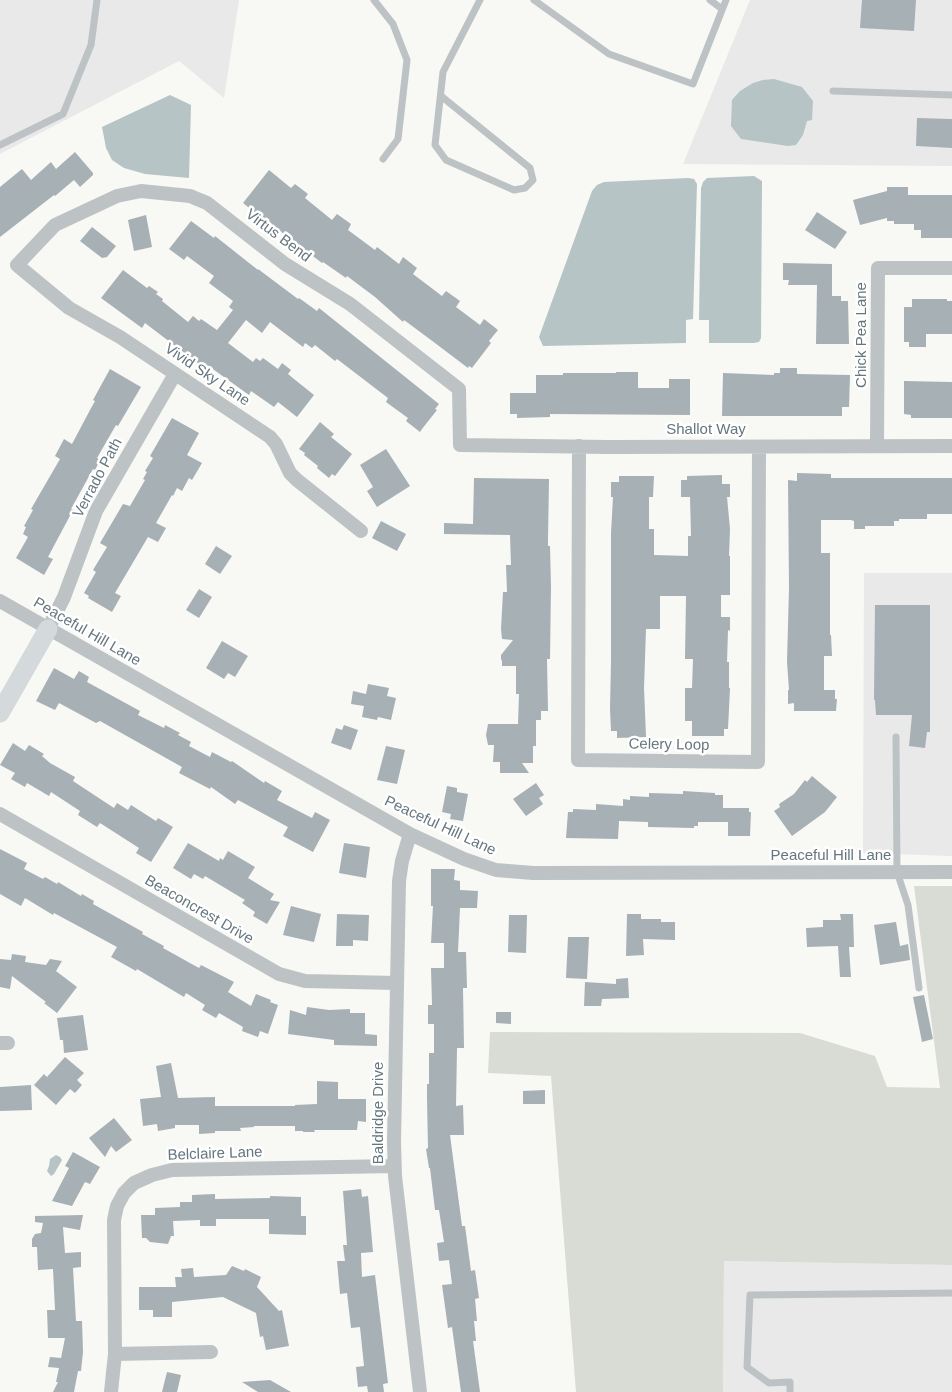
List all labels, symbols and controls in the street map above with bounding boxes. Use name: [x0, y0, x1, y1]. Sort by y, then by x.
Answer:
street label: Virtus Bend: [242, 206, 314, 266]
street label: Chick Pea Lane: [853, 282, 871, 388]
street label: Vivid Sky Lane: [161, 340, 253, 410]
street label: Shallot Way: [666, 421, 746, 439]
street label: Verrado Path: [69, 435, 127, 521]
street label: Peaceful Hill Lane: [30, 594, 144, 670]
street label: Celery Loop: [628, 735, 710, 755]
street label: Peaceful Hill Lane: [381, 792, 499, 860]
street label: Peaceful Hill Lane: [771, 847, 891, 865]
street label: Beaconcrest Drive: [141, 872, 257, 948]
street label: Baldridge Drive: [370, 1062, 388, 1164]
street label: Belclaire Lane: [167, 1143, 263, 1165]

